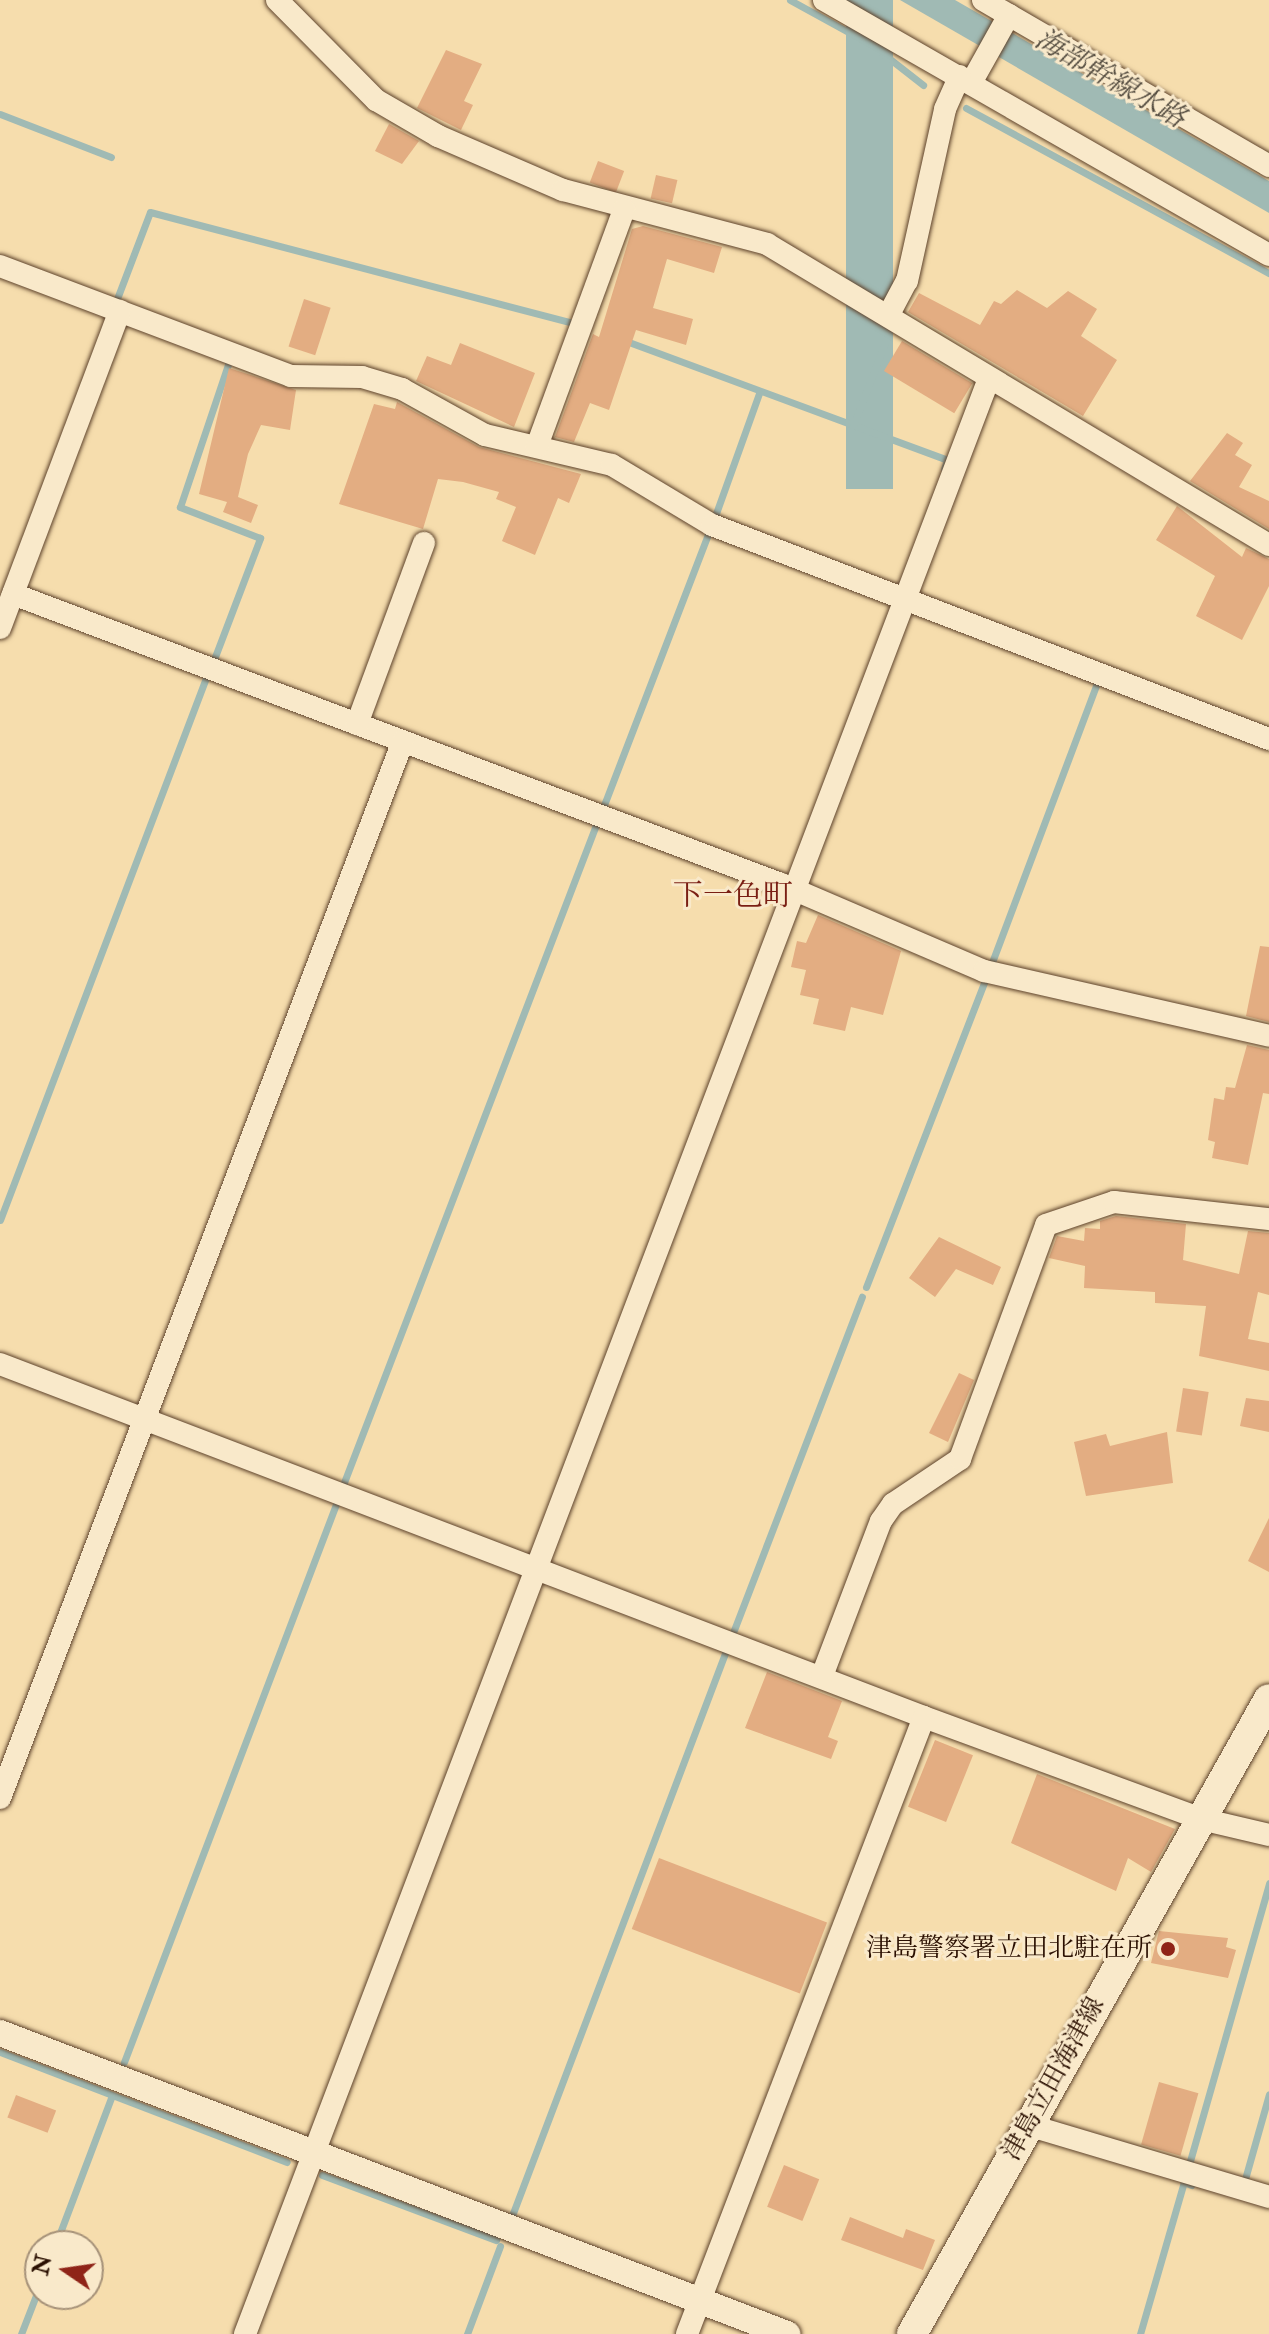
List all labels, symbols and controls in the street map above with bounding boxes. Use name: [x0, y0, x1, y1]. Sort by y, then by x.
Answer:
water label: 海部幹線水路: [1029, 22, 1191, 136]
district label: 下一色町: [673, 878, 793, 914]
place label: 津島警察署立田北駐在所: [866, 1933, 1152, 1965]
marker: 津島警察署立田北駐在所: [1159, 1940, 1177, 1958]
street label: 津島立田海津線: [996, 1992, 1112, 2166]
north arrow: [24, 2230, 104, 2310]
text: N: [27, 2252, 58, 2278]

